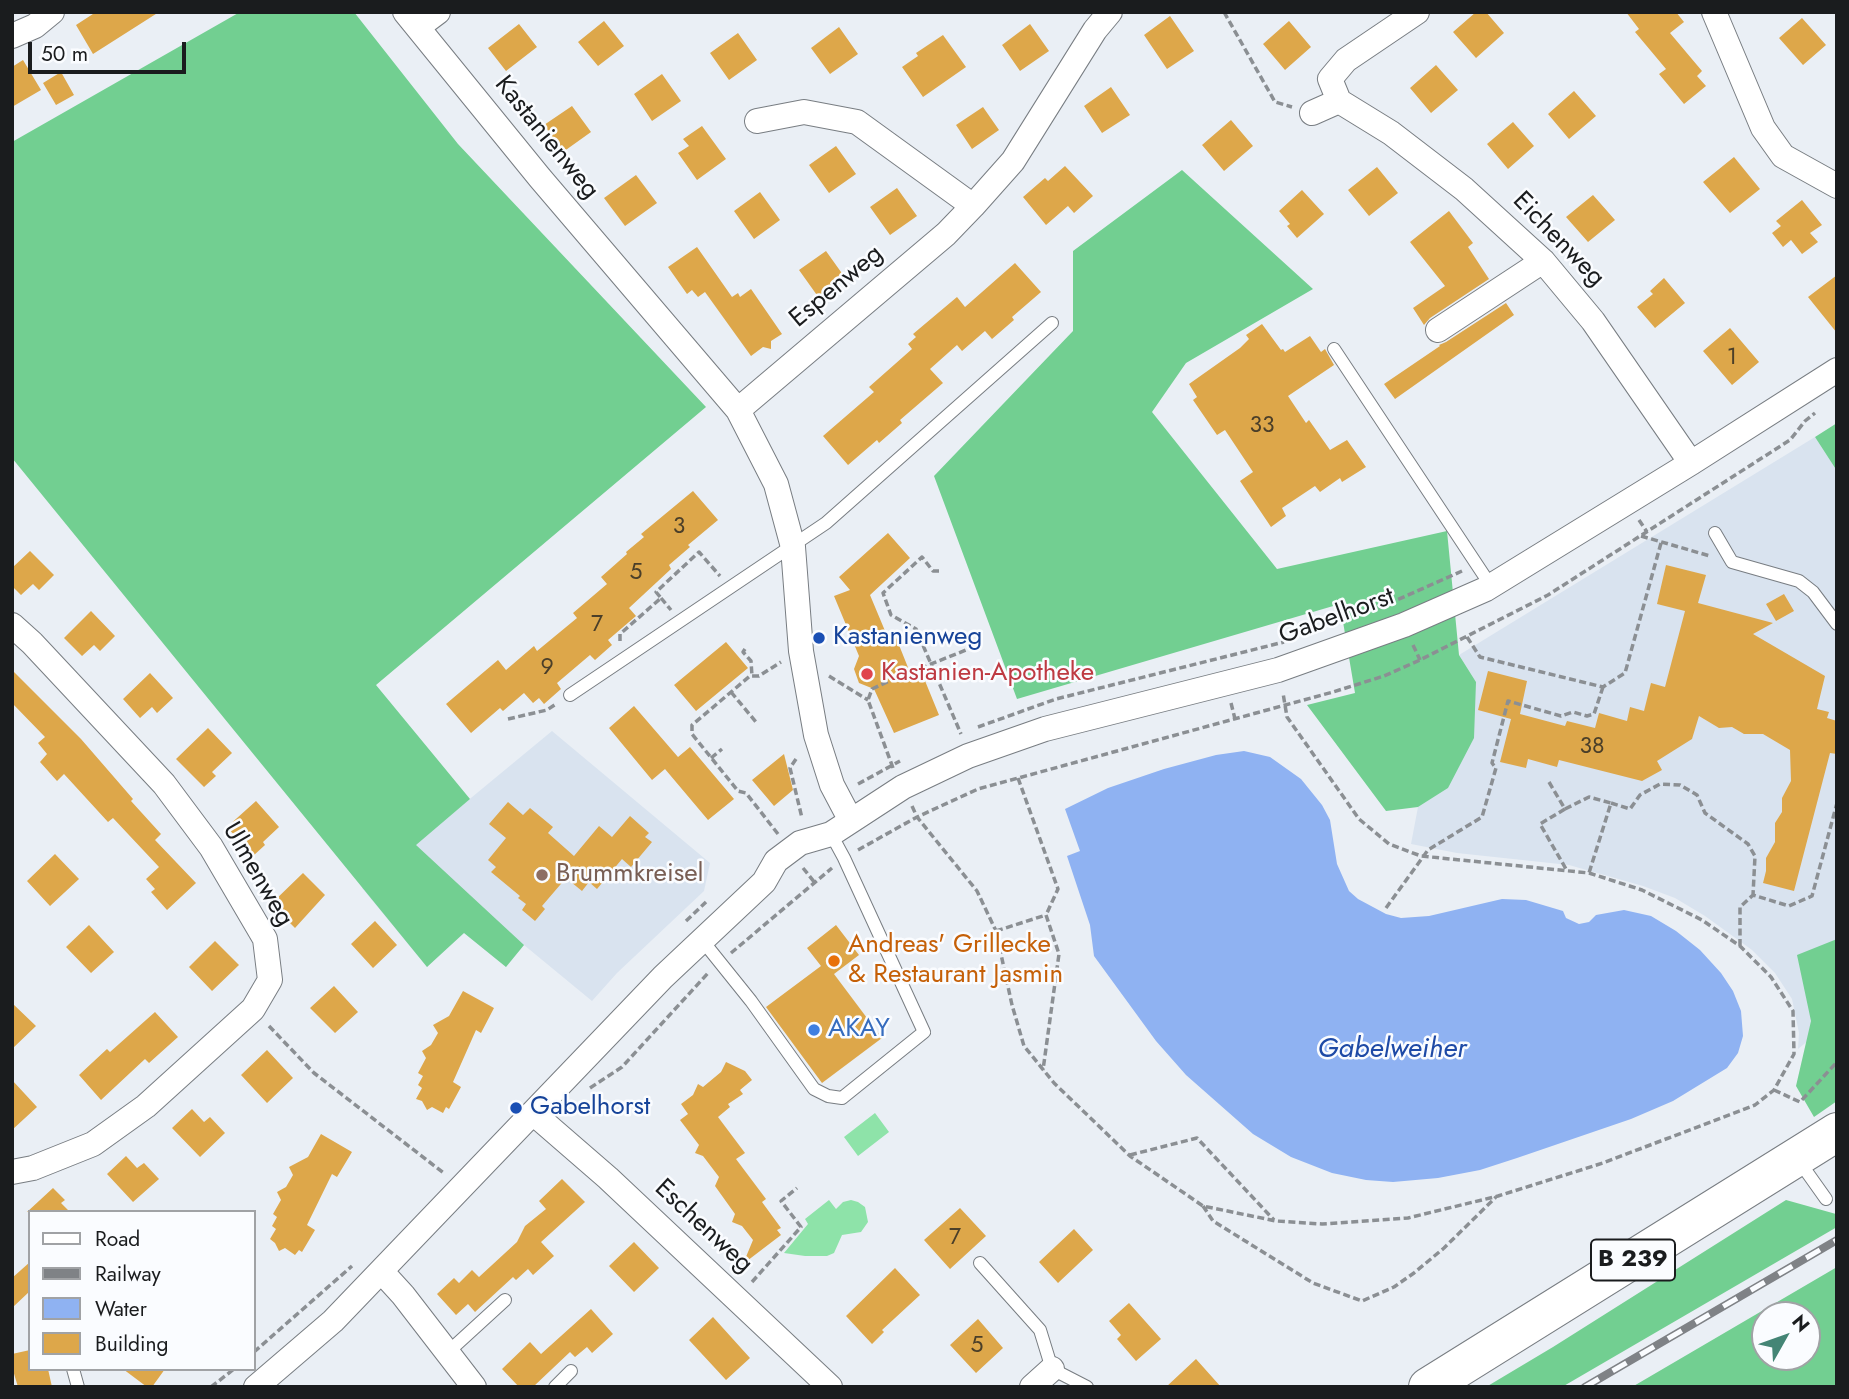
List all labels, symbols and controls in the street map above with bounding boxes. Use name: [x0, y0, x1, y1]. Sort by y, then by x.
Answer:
scale bar: [32, 28, 189, 72]
text: 50 m: [41, 39, 88, 69]
street label: Kastanienweg: [487, 70, 605, 206]
street label: Eichenweg: [1505, 186, 1611, 294]
street label: Espenweg: [784, 239, 890, 335]
house number: 1: [1727, 344, 1737, 372]
house number: 33: [1249, 412, 1275, 440]
house number: 3: [673, 513, 685, 541]
house number: 5: [630, 559, 642, 587]
street label: Gabelhorst: [1275, 582, 1399, 652]
house number: 7: [591, 611, 603, 639]
place label: Kastanienweg: [833, 622, 982, 654]
marker: Kastanienweg: [811, 630, 827, 646]
house number: 9: [540, 654, 554, 682]
place label: Kastanien-Apotheke: [881, 658, 1094, 690]
marker: Kastanien-Apotheke: [859, 666, 875, 682]
house number: 38: [1579, 733, 1605, 761]
street label: Ulmenweg: [215, 817, 299, 933]
place label: Brummkreisel: [556, 859, 704, 891]
marker: Brummkreisel: [534, 867, 550, 883]
place label: Andreas' Grillecke & Restaurant Jasmin: [848, 930, 1063, 992]
marker: Andreas' Grillecke & Restaurant Jasmin: [826, 953, 842, 969]
place label: AKAY: [828, 1014, 890, 1046]
marker: AKAY: [806, 1022, 822, 1038]
water label: Gabelweiher: [1318, 1033, 1466, 1067]
place label: Gabelhorst: [530, 1092, 650, 1124]
marker: Gabelhorst: [508, 1100, 524, 1116]
street label: Eschenweg: [647, 1174, 759, 1280]
legend: [28, 1210, 256, 1371]
text: Road: [95, 1224, 140, 1254]
house number: 7: [949, 1224, 961, 1252]
road number: B 239: [1591, 1240, 1675, 1280]
text: Railway: [95, 1259, 161, 1289]
text: Water: [95, 1294, 147, 1324]
north arrow: [1751, 1301, 1821, 1371]
text: N: [1786, 1309, 1816, 1338]
text: Building: [95, 1329, 168, 1359]
house number: 5: [971, 1332, 983, 1360]

